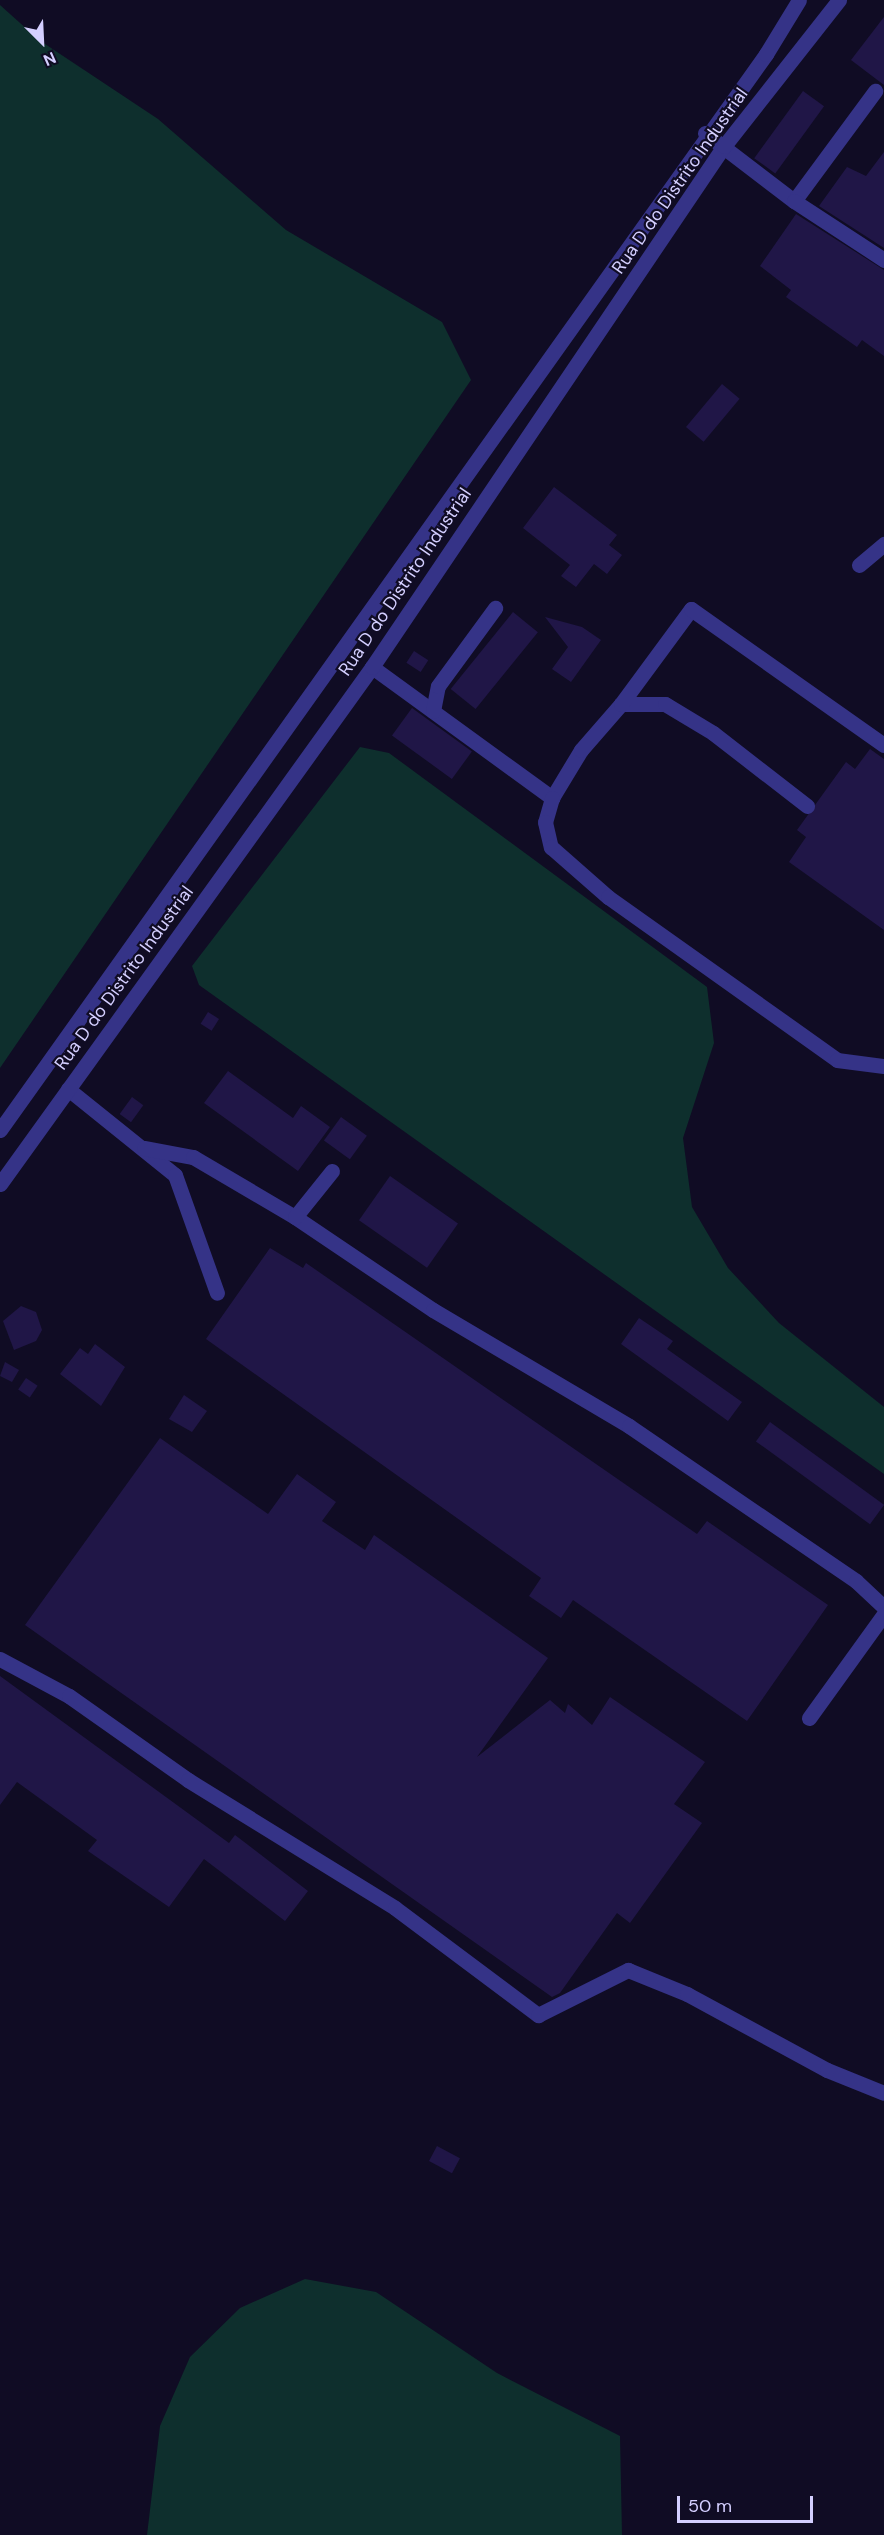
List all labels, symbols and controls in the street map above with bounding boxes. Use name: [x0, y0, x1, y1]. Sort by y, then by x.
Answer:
north arrow: [12, 12, 72, 72]
text: N: [40, 47, 59, 71]
street label: Rua D do Distrito Industrial: [608, 84, 752, 278]
street label: Rua D do Distrito Industrial: [334, 484, 476, 680]
street label: Rua D do Distrito Industrial: [50, 882, 198, 1074]
scale bar: [680, 2484, 816, 2522]
text: 50 m: [688, 2494, 732, 2518]

